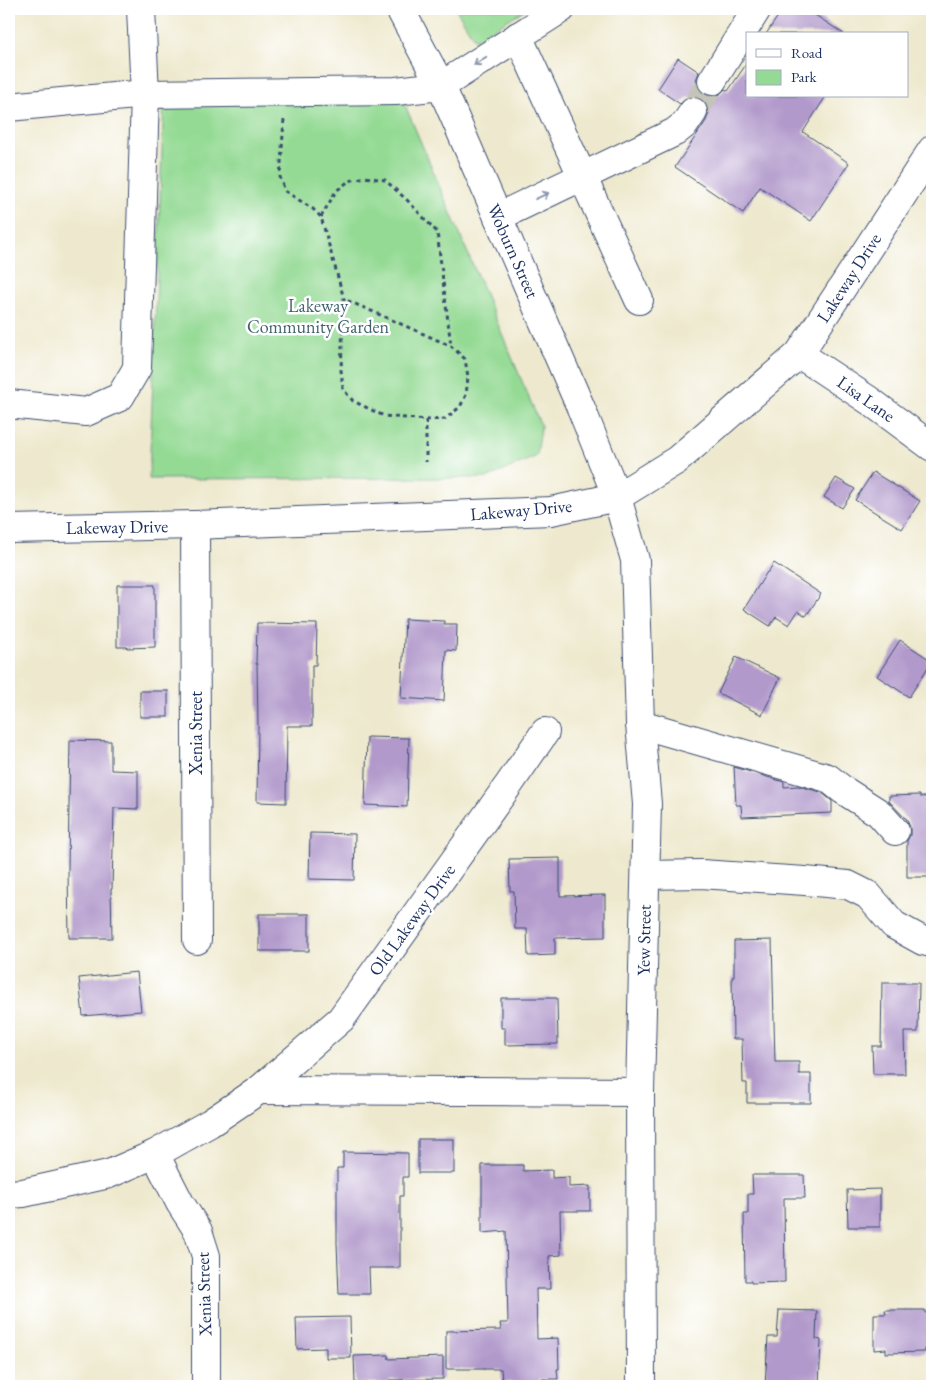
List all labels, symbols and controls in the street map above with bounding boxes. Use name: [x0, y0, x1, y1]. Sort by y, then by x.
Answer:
legend: [746, 32, 908, 98]
text: Road: [791, 43, 823, 62]
one-way arrow: [473, 56, 487, 66]
text: Park: [791, 67, 818, 86]
one-way arrow: [534, 190, 549, 200]
street label: Woburn Street: [482, 200, 545, 302]
street label: Lakeway Drive: [811, 229, 886, 327]
park label: Lakeway Community Garden: [247, 294, 390, 338]
street label: Lisa Lane: [833, 370, 900, 427]
street label: Lakeway Drive: [469, 494, 573, 525]
street label: Lakeway Drive: [66, 514, 168, 539]
street label: Xenia Street: [184, 691, 207, 776]
street label: Old Lakeway Drive: [363, 859, 460, 980]
street label: Yew Street: [631, 904, 656, 976]
street label: Xenia Street: [191, 1251, 216, 1337]

